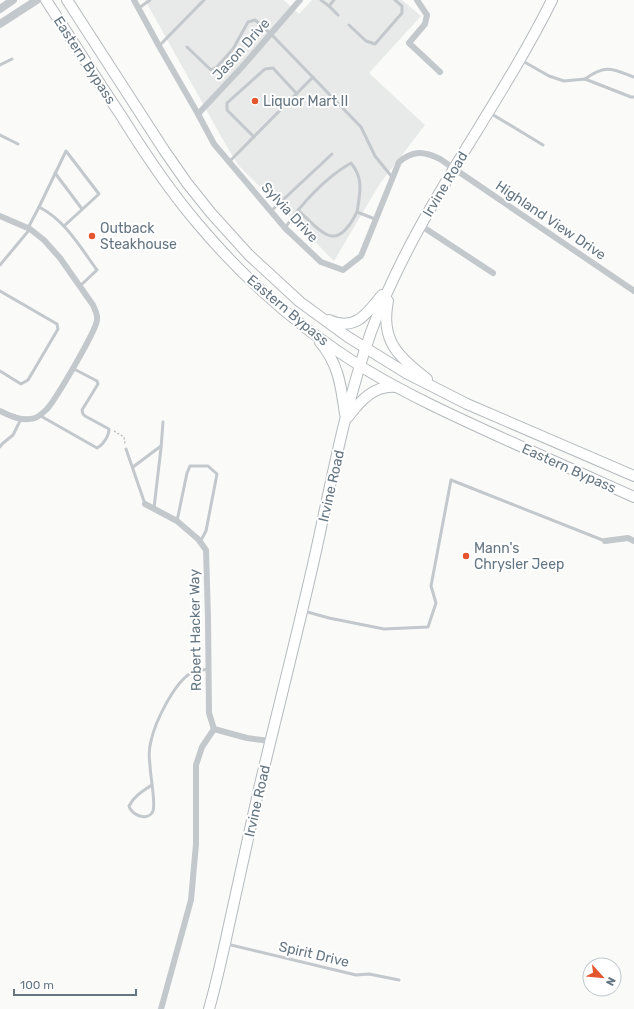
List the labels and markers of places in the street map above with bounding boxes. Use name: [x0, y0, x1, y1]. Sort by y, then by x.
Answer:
place label: Liquor Mart II: [263, 93, 348, 110]
marker: Liquor Mart II: [250, 96, 260, 106]
place label: Outback Steakhouse: [100, 220, 177, 253]
marker: Outback Steakhouse: [87, 231, 97, 241]
place label: Mann's Chrysler Jeep: [474, 540, 564, 573]
marker: Mann's Chrysler Jeep: [461, 551, 471, 561]

